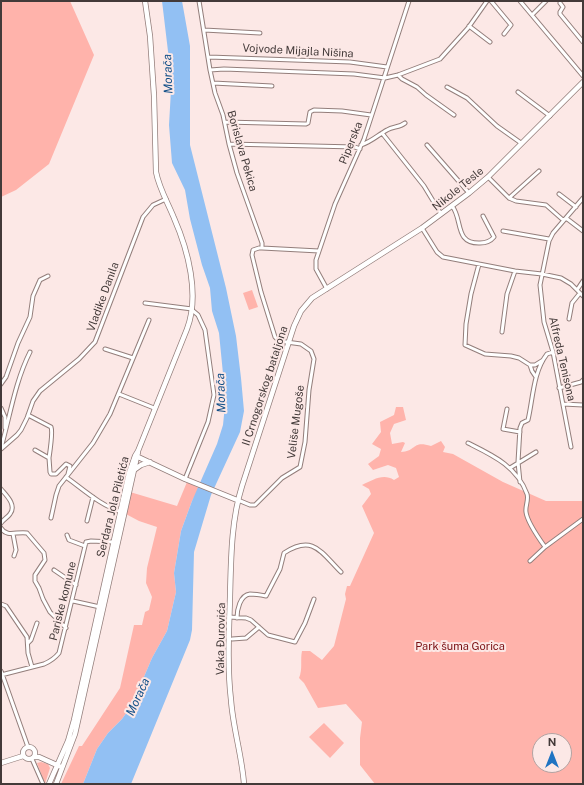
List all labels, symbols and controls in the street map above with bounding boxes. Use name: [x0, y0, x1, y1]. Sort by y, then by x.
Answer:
street label: Vojvode Mijajla Nišina: [242, 41, 354, 61]
water label: Morača: [160, 54, 176, 94]
street label: Borislava Pekica: [224, 109, 260, 193]
street label: Piperska: [337, 120, 365, 166]
street label: Nikole Tesle: [430, 164, 486, 214]
street label: Vladike Danila: [84, 260, 122, 334]
street label: Alfreda Tenisona: [546, 315, 578, 403]
street label: II Crnogorskog bataljona: [239, 324, 291, 448]
water label: Morača: [213, 373, 229, 413]
street label: Veliše Mugoše: [285, 384, 307, 460]
street label: Serdara Jola Piletića: [94, 455, 132, 559]
street label: Pariske komune: [47, 560, 79, 642]
street label: Vaka Đurovića: [214, 603, 228, 675]
park label: Park šuma Gorica: [415, 640, 505, 654]
water label: Morača: [123, 676, 153, 718]
north arrow: [532, 733, 572, 773]
text: N: [548, 736, 556, 748]

